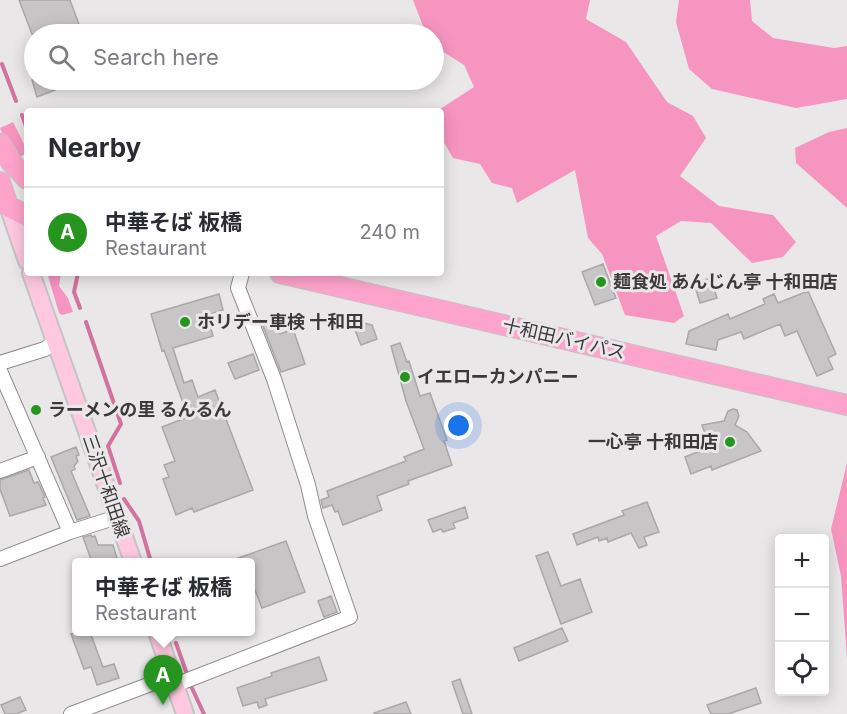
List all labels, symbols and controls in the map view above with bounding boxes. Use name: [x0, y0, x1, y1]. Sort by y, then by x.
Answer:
search box: [24, 24, 444, 90]
icon: search: [45, 41, 78, 74]
text: Search here: [93, 44, 219, 70]
text: Nearby: [48, 132, 141, 163]
text: 中華そば 板橋: [105, 209, 242, 235]
text: A: [60, 220, 75, 244]
text: 240 m: [359, 220, 420, 244]
text: Restaurant: [105, 236, 207, 260]
place label: 麺食処 あんじん亭 十和田店: [613, 271, 838, 292]
marker: 麺食処 あんじん亭 十和田店: [594, 275, 608, 289]
place label: ホリデー車検 十和田: [197, 311, 363, 332]
street label: 十和田バイパス: [501, 314, 628, 363]
marker: ホリデー車検 十和田: [178, 315, 192, 329]
place label: イエローカンパニー: [417, 366, 579, 387]
marker: イエローカンパニー: [398, 370, 412, 384]
place label: ラーメンの里 るんるん: [48, 399, 232, 420]
marker: ラーメンの里 るんるん: [29, 403, 43, 417]
your location: [444, 411, 473, 440]
street label: 三沢十和田線: [79, 431, 134, 540]
place label: 一心亭 十和田店: [588, 431, 718, 452]
marker: 一心亭 十和田店: [723, 435, 737, 449]
map controls: [775, 534, 829, 696]
button: +: [775, 534, 829, 588]
popup: [72, 558, 255, 636]
text: 中華そば 板橋: [95, 574, 232, 600]
button: −: [775, 588, 829, 642]
text: Restaurant: [95, 601, 197, 625]
button: locate: [775, 642, 829, 696]
pin: A: [144, 656, 182, 705]

